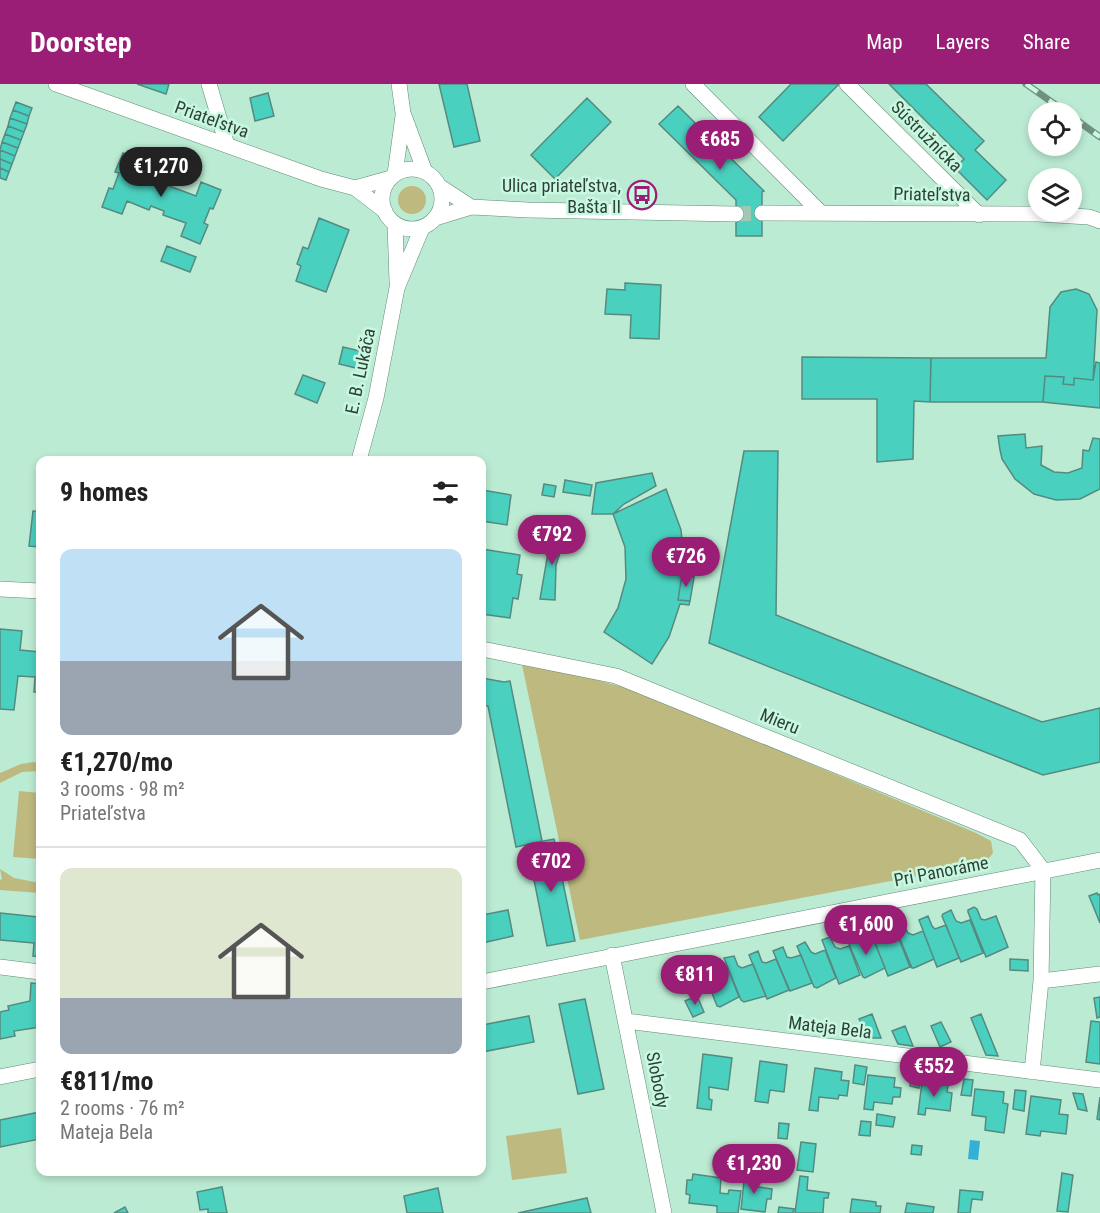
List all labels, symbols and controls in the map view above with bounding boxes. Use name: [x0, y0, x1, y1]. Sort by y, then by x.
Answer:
text: Doorstep: [30, 26, 132, 59]
text: Map: [866, 30, 903, 54]
text: Layers: [936, 30, 990, 54]
text: Share: [1023, 30, 1070, 54]
street label: Priateľstva: [172, 96, 252, 142]
street label: Sústružnícka: [887, 96, 967, 176]
map controls: [1028, 102, 1082, 222]
button: locate: [1028, 102, 1082, 156]
pin: €685: [684, 120, 756, 171]
text: €685: [700, 127, 740, 151]
pin: €1,270: [112, 147, 210, 198]
text: €1,270: [133, 154, 189, 178]
button: layers: [1028, 168, 1082, 222]
place label: Ulica priateľstva, Bašta II: [502, 175, 621, 217]
bus stop icon: Ulica priateľstva, Bašta II: [626, 179, 658, 211]
street label: Priateľstva: [893, 183, 971, 205]
street label: E. B. Lukáča: [341, 326, 379, 416]
icon: filters: [429, 476, 462, 509]
text: 9 homes: [60, 477, 148, 507]
pin: €792: [516, 515, 588, 566]
text: €792: [532, 522, 572, 546]
pin: €726: [650, 537, 722, 588]
text: €726: [666, 544, 706, 568]
icon: home: [207, 588, 315, 696]
street label: Mieru: [757, 704, 803, 738]
text: €1,270/mo: [60, 747, 173, 777]
text: 3 rooms · 98 m²: [60, 777, 185, 801]
text: Priateľstva: [60, 801, 146, 825]
pin: €702: [515, 842, 587, 893]
text: €702: [531, 849, 571, 873]
street label: Pri Panoráme: [892, 852, 990, 890]
pin: €1,600: [817, 905, 915, 956]
icon: home: [207, 907, 315, 1015]
text: €1,600: [838, 912, 894, 936]
pin: €811: [659, 955, 731, 1006]
text: €811: [675, 962, 715, 986]
street label: Mateja Bela: [787, 1011, 873, 1043]
pin: €552: [898, 1047, 970, 1098]
street label: Slobody: [642, 1050, 674, 1110]
text: €552: [914, 1054, 954, 1078]
text: €811/mo: [60, 1066, 153, 1096]
text: 2 rooms · 76 m²: [60, 1096, 185, 1120]
text: Mateja Bela: [60, 1120, 153, 1144]
pin: €1,230: [705, 1144, 803, 1195]
text: €1,230: [726, 1151, 782, 1175]

